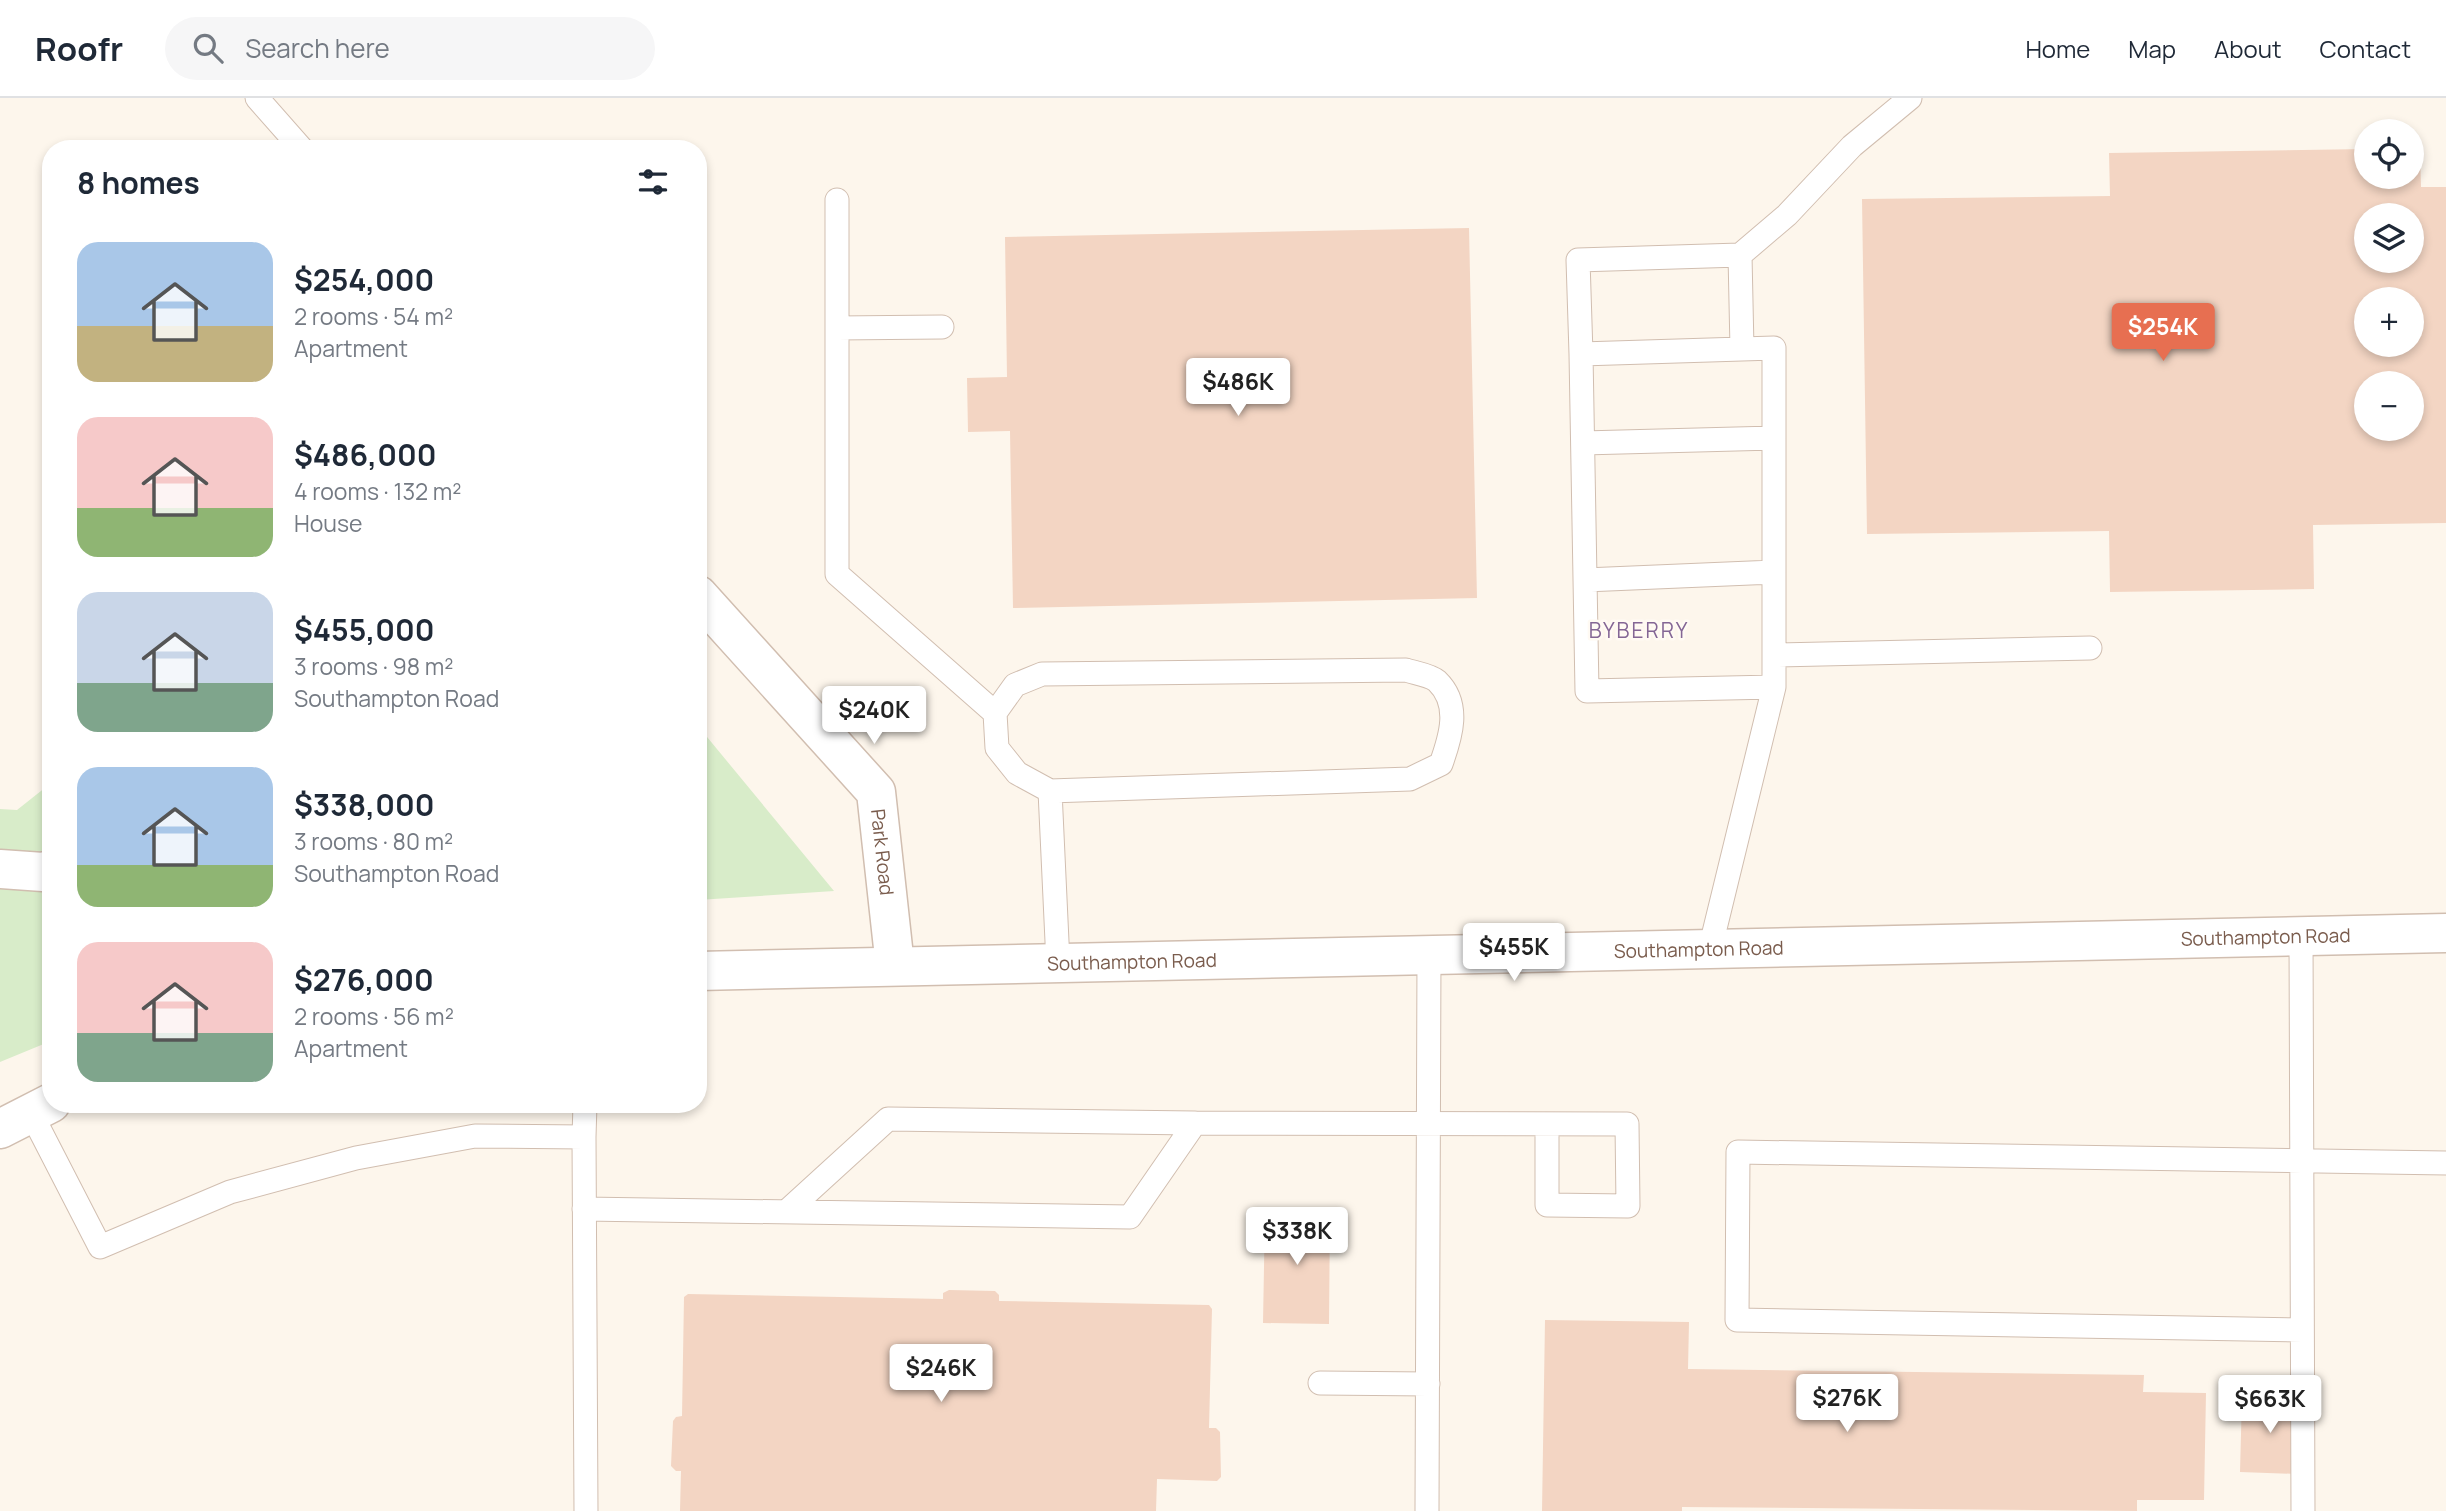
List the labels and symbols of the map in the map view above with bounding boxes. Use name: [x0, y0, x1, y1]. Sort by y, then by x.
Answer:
pin: $254K: [2114, 303, 2212, 363]
pin: $486K: [1189, 358, 1287, 418]
district label: BYBERRY: [1589, 616, 1689, 644]
pin: $240K: [825, 686, 923, 746]
street label: Park Road: [865, 808, 900, 897]
street label: Southampton Road: [2180, 922, 2351, 952]
pin: $455K: [1465, 924, 1563, 983]
street label: Southampton Road: [1614, 934, 1784, 964]
street label: Southampton Road: [1047, 947, 1217, 976]
pin: $338K: [1248, 1208, 1346, 1267]
pin: $246K: [892, 1344, 990, 1404]
pin: $276K: [1798, 1374, 1896, 1434]
pin: $663K: [2221, 1376, 2319, 1435]

